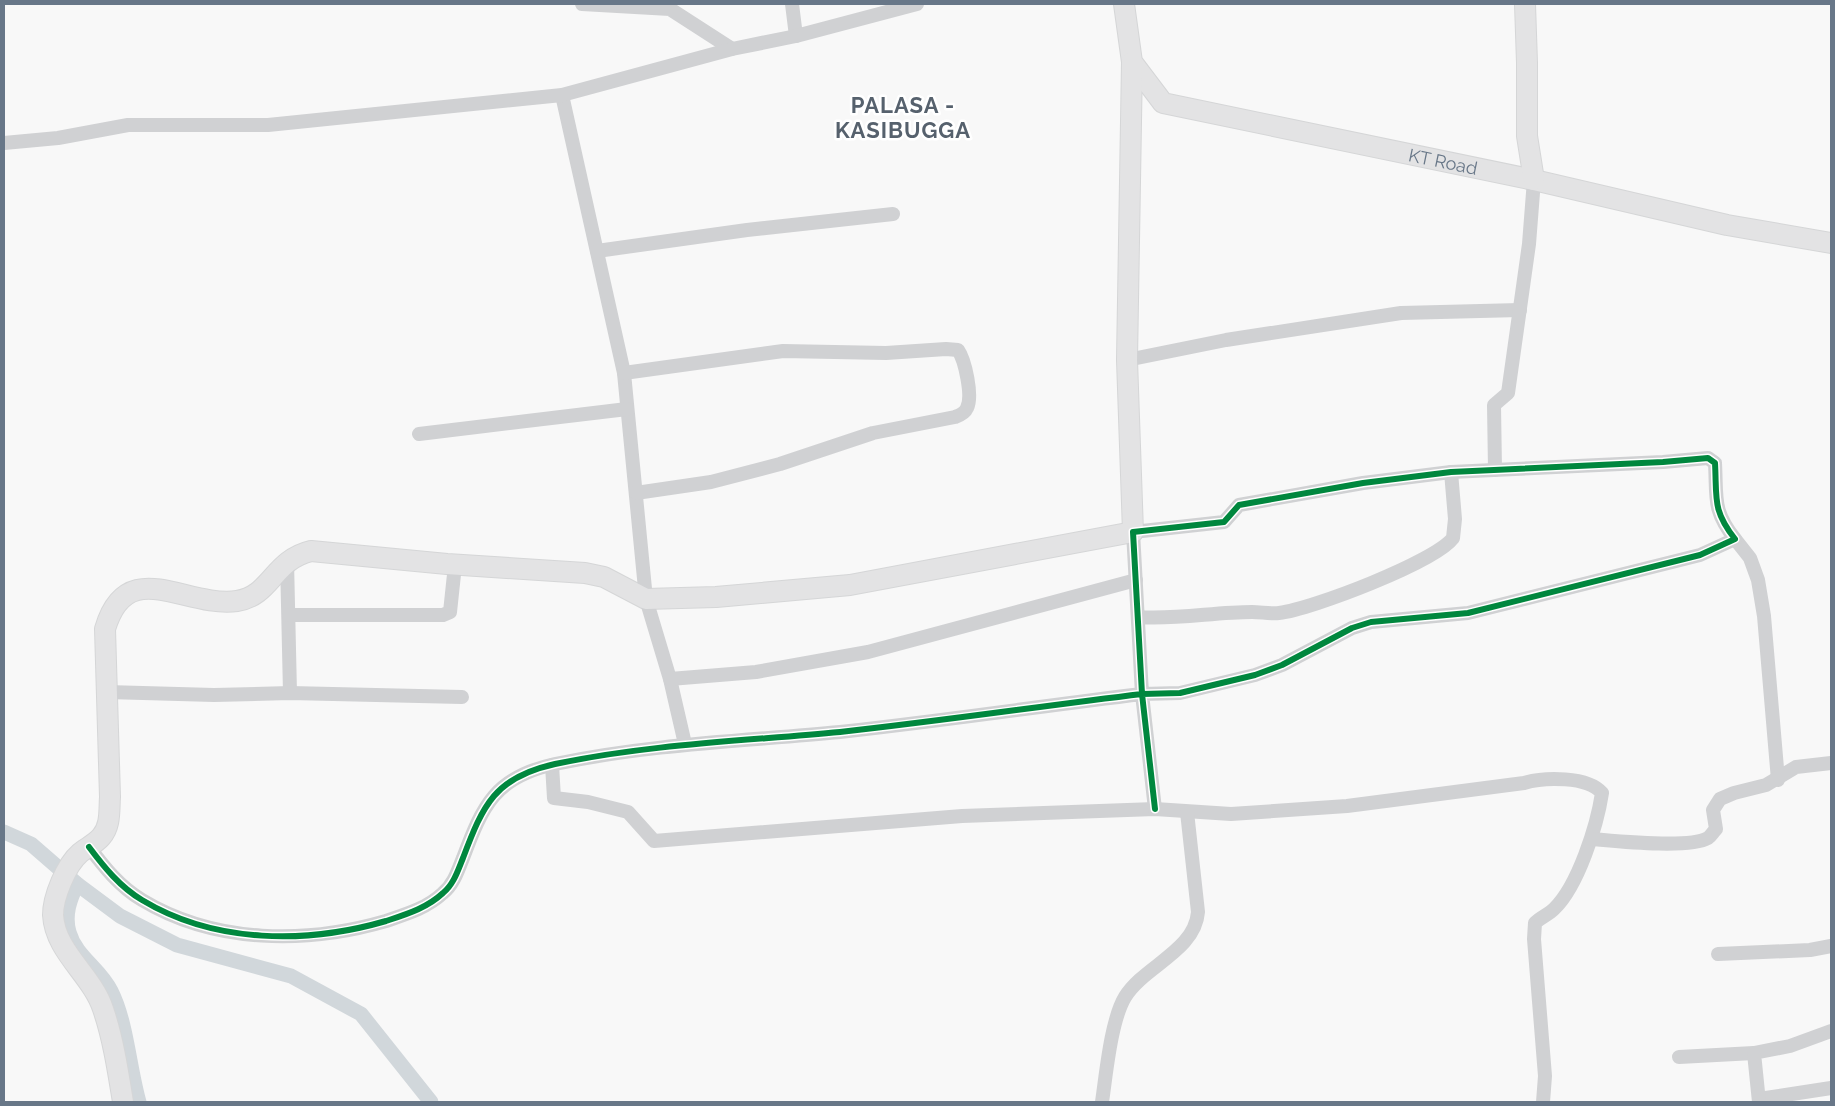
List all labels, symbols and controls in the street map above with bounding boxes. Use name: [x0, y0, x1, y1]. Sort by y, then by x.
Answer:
district label: PALASA - KASIBUGGA: [835, 92, 971, 143]
street label: KT Road: [1407, 144, 1479, 179]

